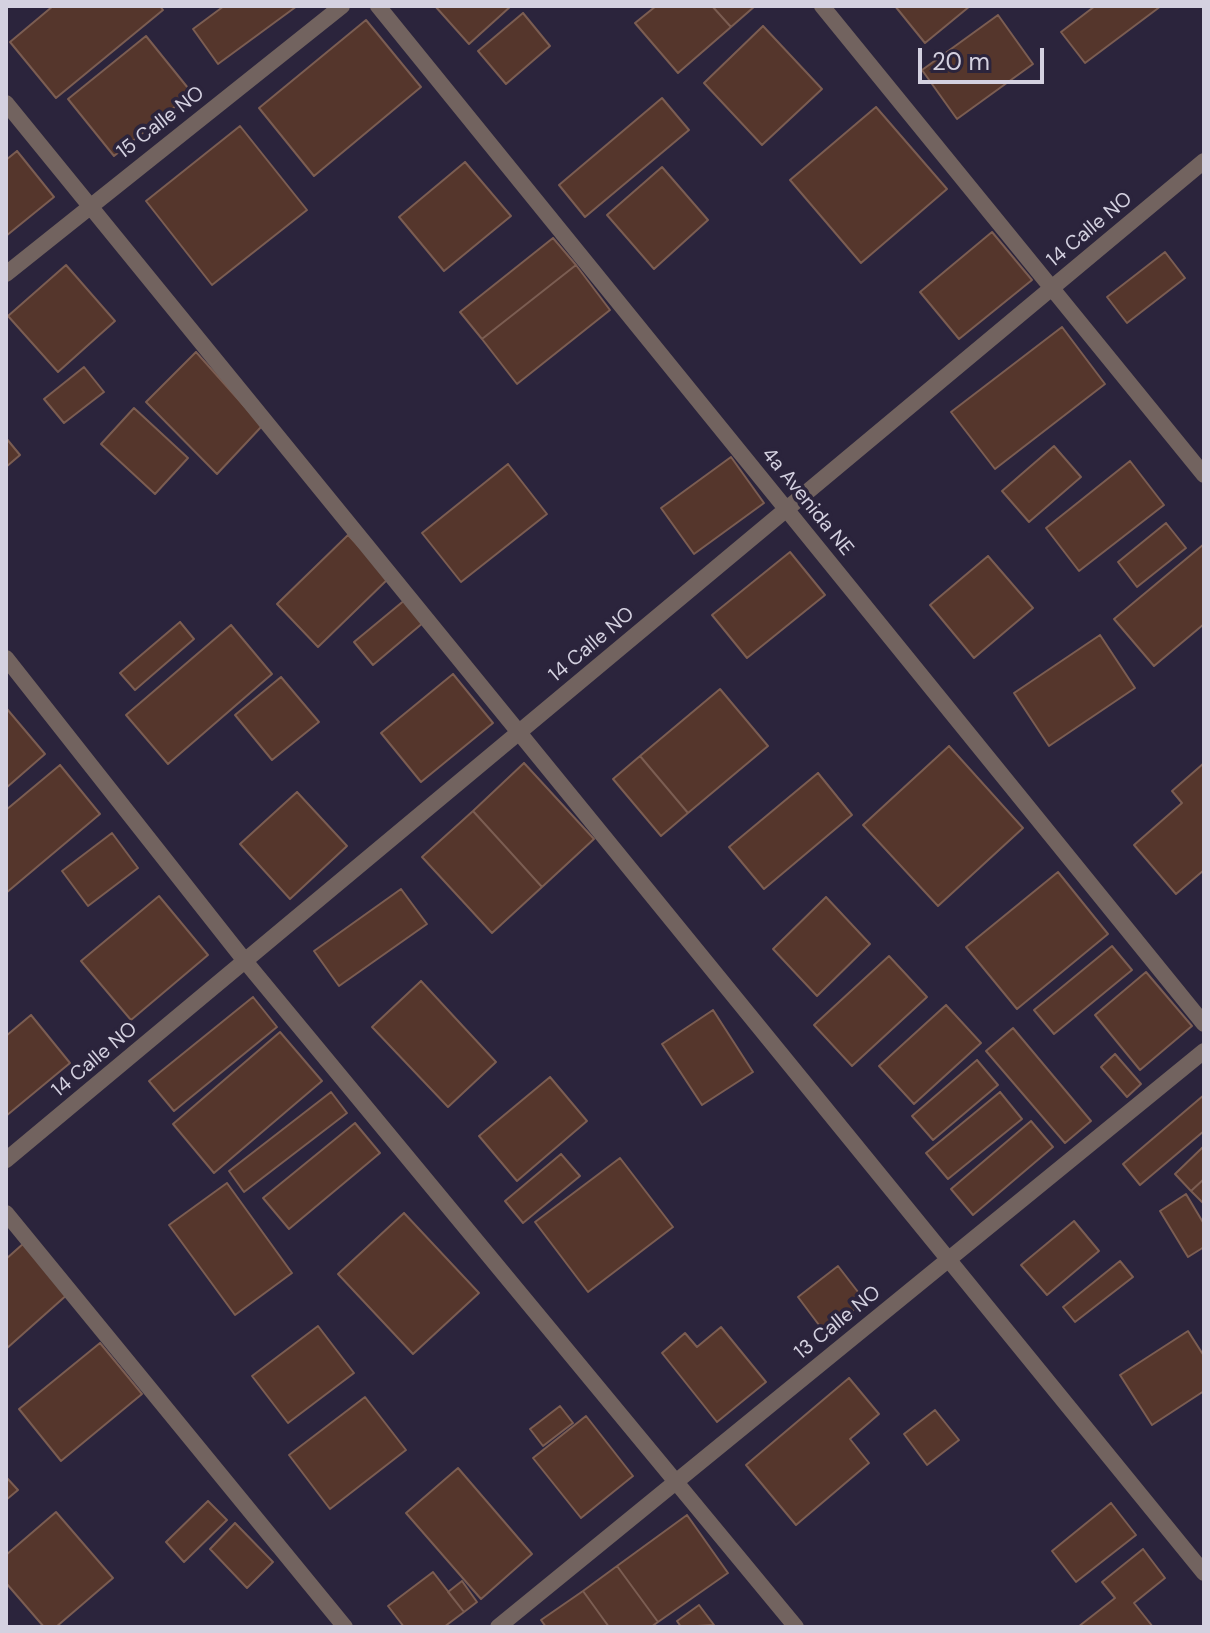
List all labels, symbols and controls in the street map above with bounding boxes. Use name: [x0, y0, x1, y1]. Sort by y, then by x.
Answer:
scale bar: [922, 32, 1048, 82]
text: 20 m: [932, 46, 990, 77]
street label: 15 Calle NO: [113, 82, 209, 164]
street label: 14 Calle NO: [1043, 187, 1137, 273]
street label: 4a Avenida NE: [756, 443, 858, 561]
street label: 14 Calle NO: [545, 602, 639, 688]
street label: 14 Calle NO: [48, 1017, 142, 1103]
street label: 13 Calle NO: [790, 1281, 886, 1365]

